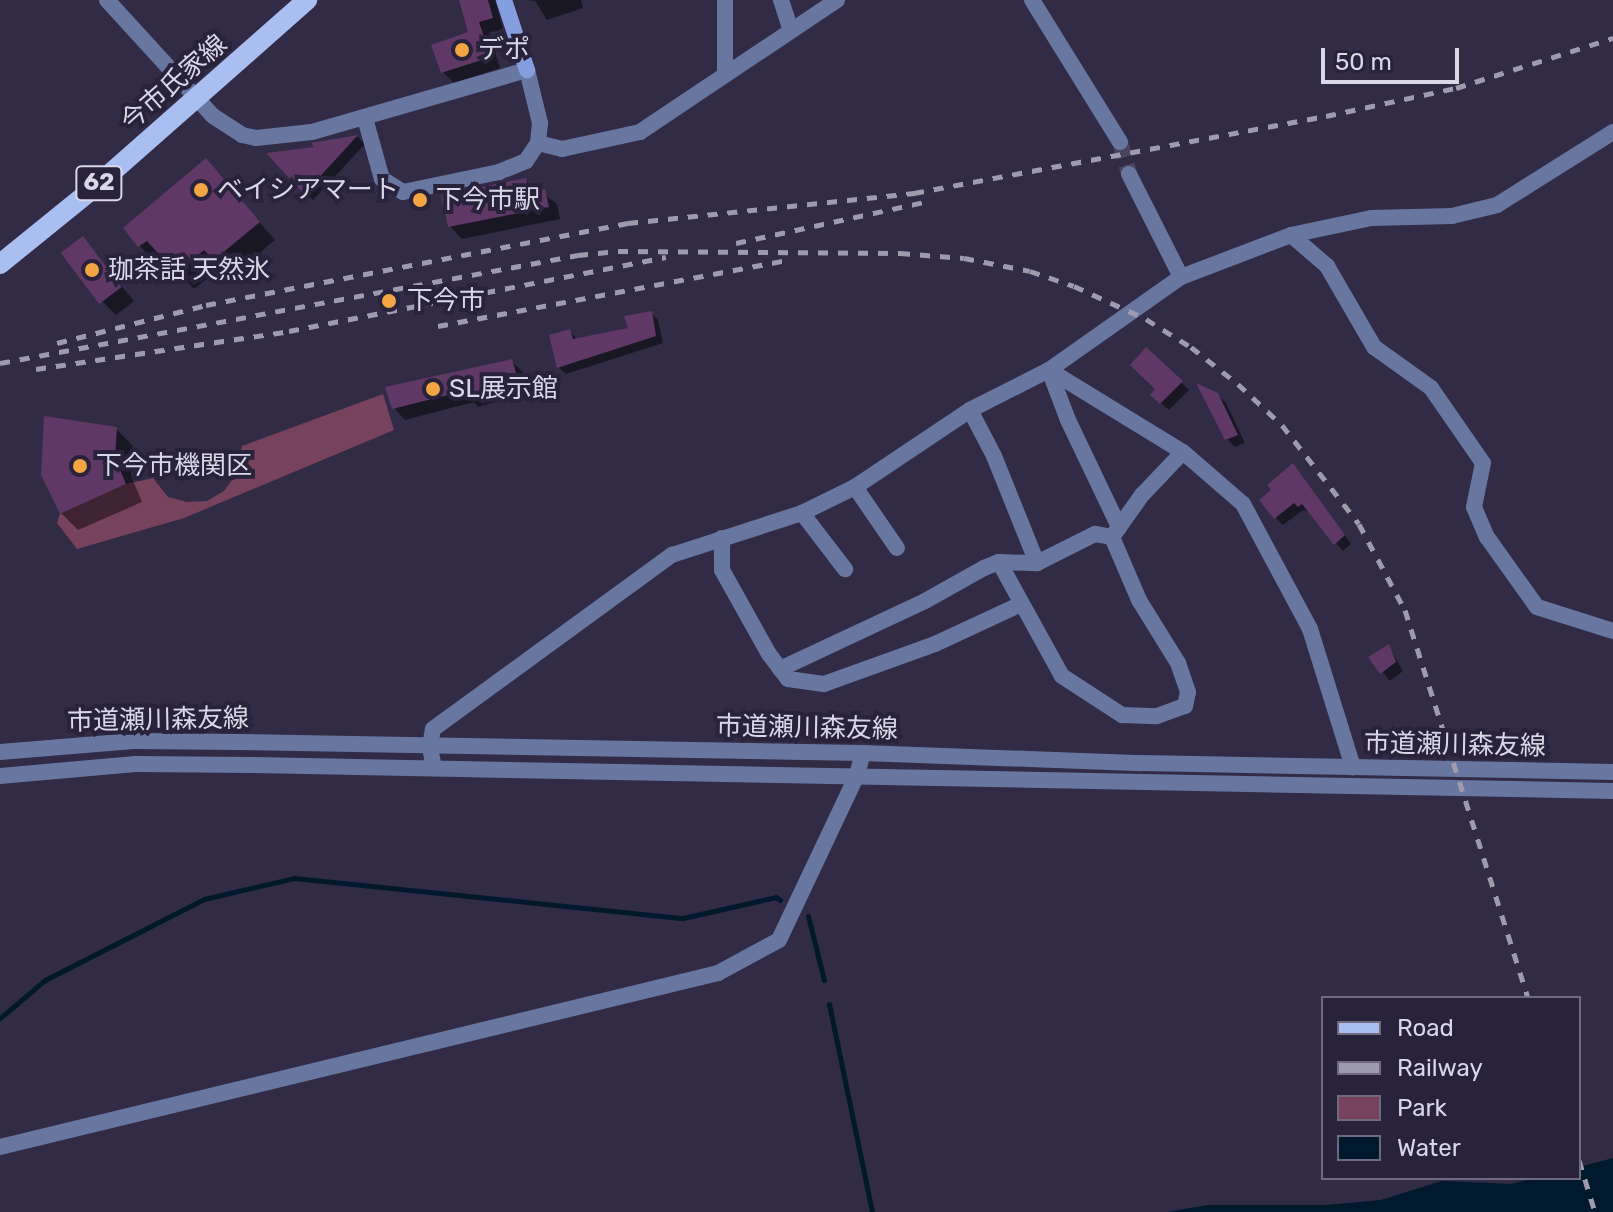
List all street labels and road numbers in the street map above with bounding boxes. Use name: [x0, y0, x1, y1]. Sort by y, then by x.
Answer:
street label: 今市氏家線: [115, 29, 233, 137]
road number: 62: [75, 163, 123, 203]
street label: 市道瀬川森友線: [67, 703, 249, 737]
street label: 市道瀬川森友線: [716, 711, 898, 745]
street label: 市道瀬川森友線: [1364, 728, 1546, 762]

